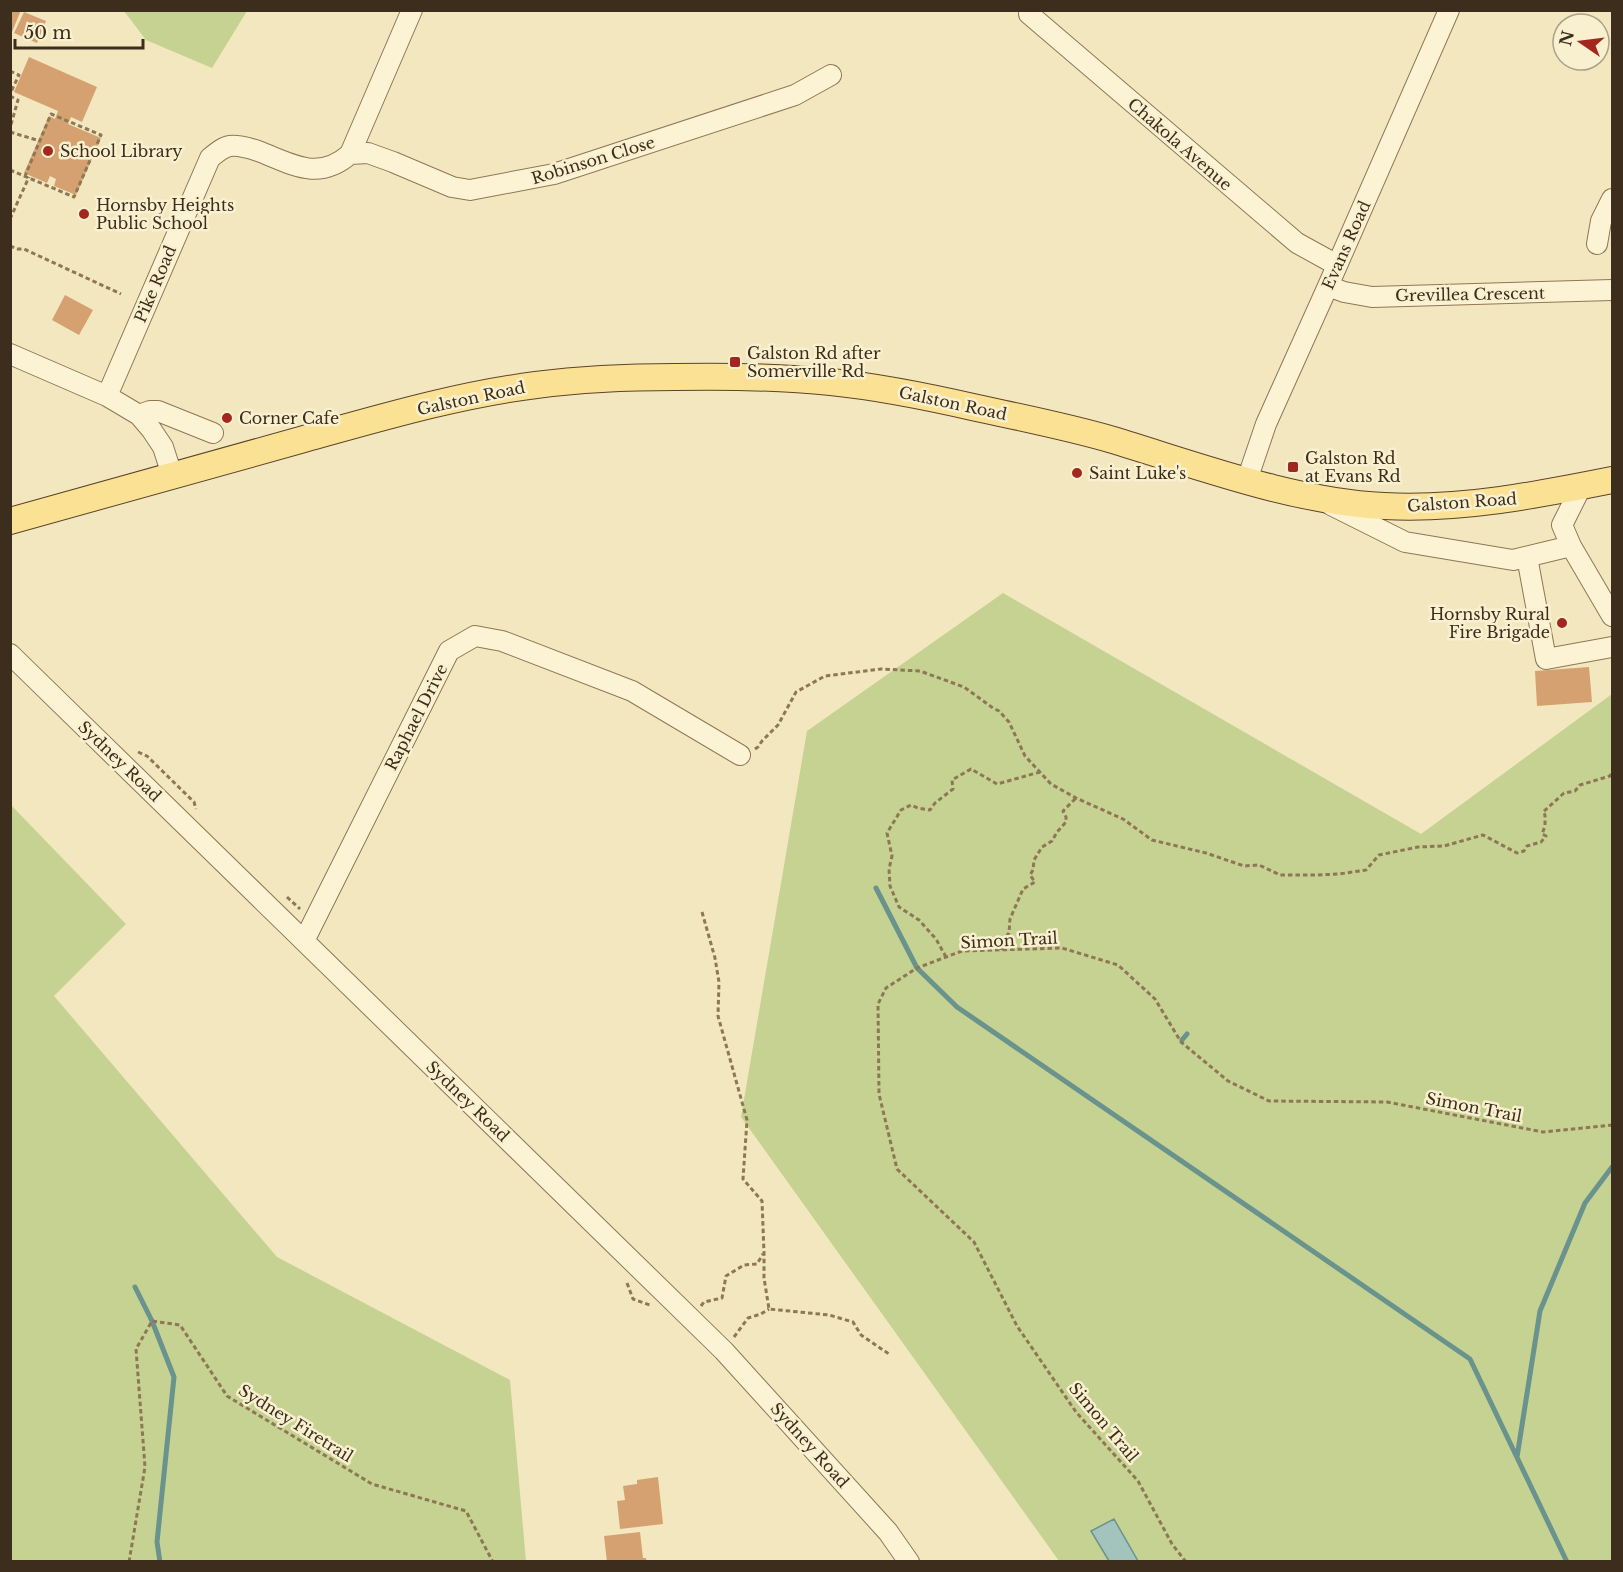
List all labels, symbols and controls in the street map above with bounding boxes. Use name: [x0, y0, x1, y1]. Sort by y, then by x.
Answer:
scale bar: [15, 12, 142, 50]
north arrow: [1551, 12, 1611, 72]
text: 50 m: [24, 22, 72, 44]
text: N: [1555, 29, 1578, 48]
street label: Chakola Avenue: [1124, 93, 1236, 195]
street label: Robinson Close: [529, 132, 657, 188]
place label: School Library: [60, 141, 183, 161]
marker: School Library: [41, 144, 55, 158]
place label: Hornsby Heights Public School: [96, 195, 234, 233]
street label: Evans Road: [1317, 197, 1375, 293]
marker: Hornsby Heights Public School: [77, 207, 91, 221]
street label: Pike Road: [130, 242, 180, 326]
street label: Grevillea Crescent: [1395, 283, 1545, 305]
place label: Galston Rd after Somerville Rd: [747, 343, 881, 381]
marker: Galston Rd after Somerville Rd: [728, 355, 742, 369]
street label: Galston Road: [415, 377, 527, 419]
street label: Galston Road: [897, 382, 1009, 424]
place label: Corner Cafe: [239, 408, 339, 428]
marker: Corner Cafe: [220, 411, 234, 425]
place label: Galston Rd at Evans Rd: [1305, 448, 1401, 486]
marker: Galston Rd at Evans Rd: [1286, 460, 1300, 474]
place label: Saint Luke's: [1089, 463, 1186, 483]
marker: Saint Luke's: [1070, 466, 1084, 480]
street label: Galston Road: [1406, 488, 1518, 516]
place label: Hornsby Rural Fire Brigade: [1430, 604, 1550, 642]
marker: Hornsby Rural Fire Brigade: [1555, 616, 1569, 630]
street label: Raphael Drive: [381, 660, 451, 774]
street label: Sydney Road: [74, 716, 166, 806]
street label: Simon Trail: [960, 927, 1058, 953]
street label: Sydney Road: [422, 1056, 514, 1146]
street label: Simon Trail: [1424, 1088, 1524, 1126]
street label: Simon Trail: [1065, 1378, 1143, 1466]
street label: Sydney Firetrail: [235, 1380, 357, 1466]
street label: Sydney Road: [767, 1398, 854, 1492]

